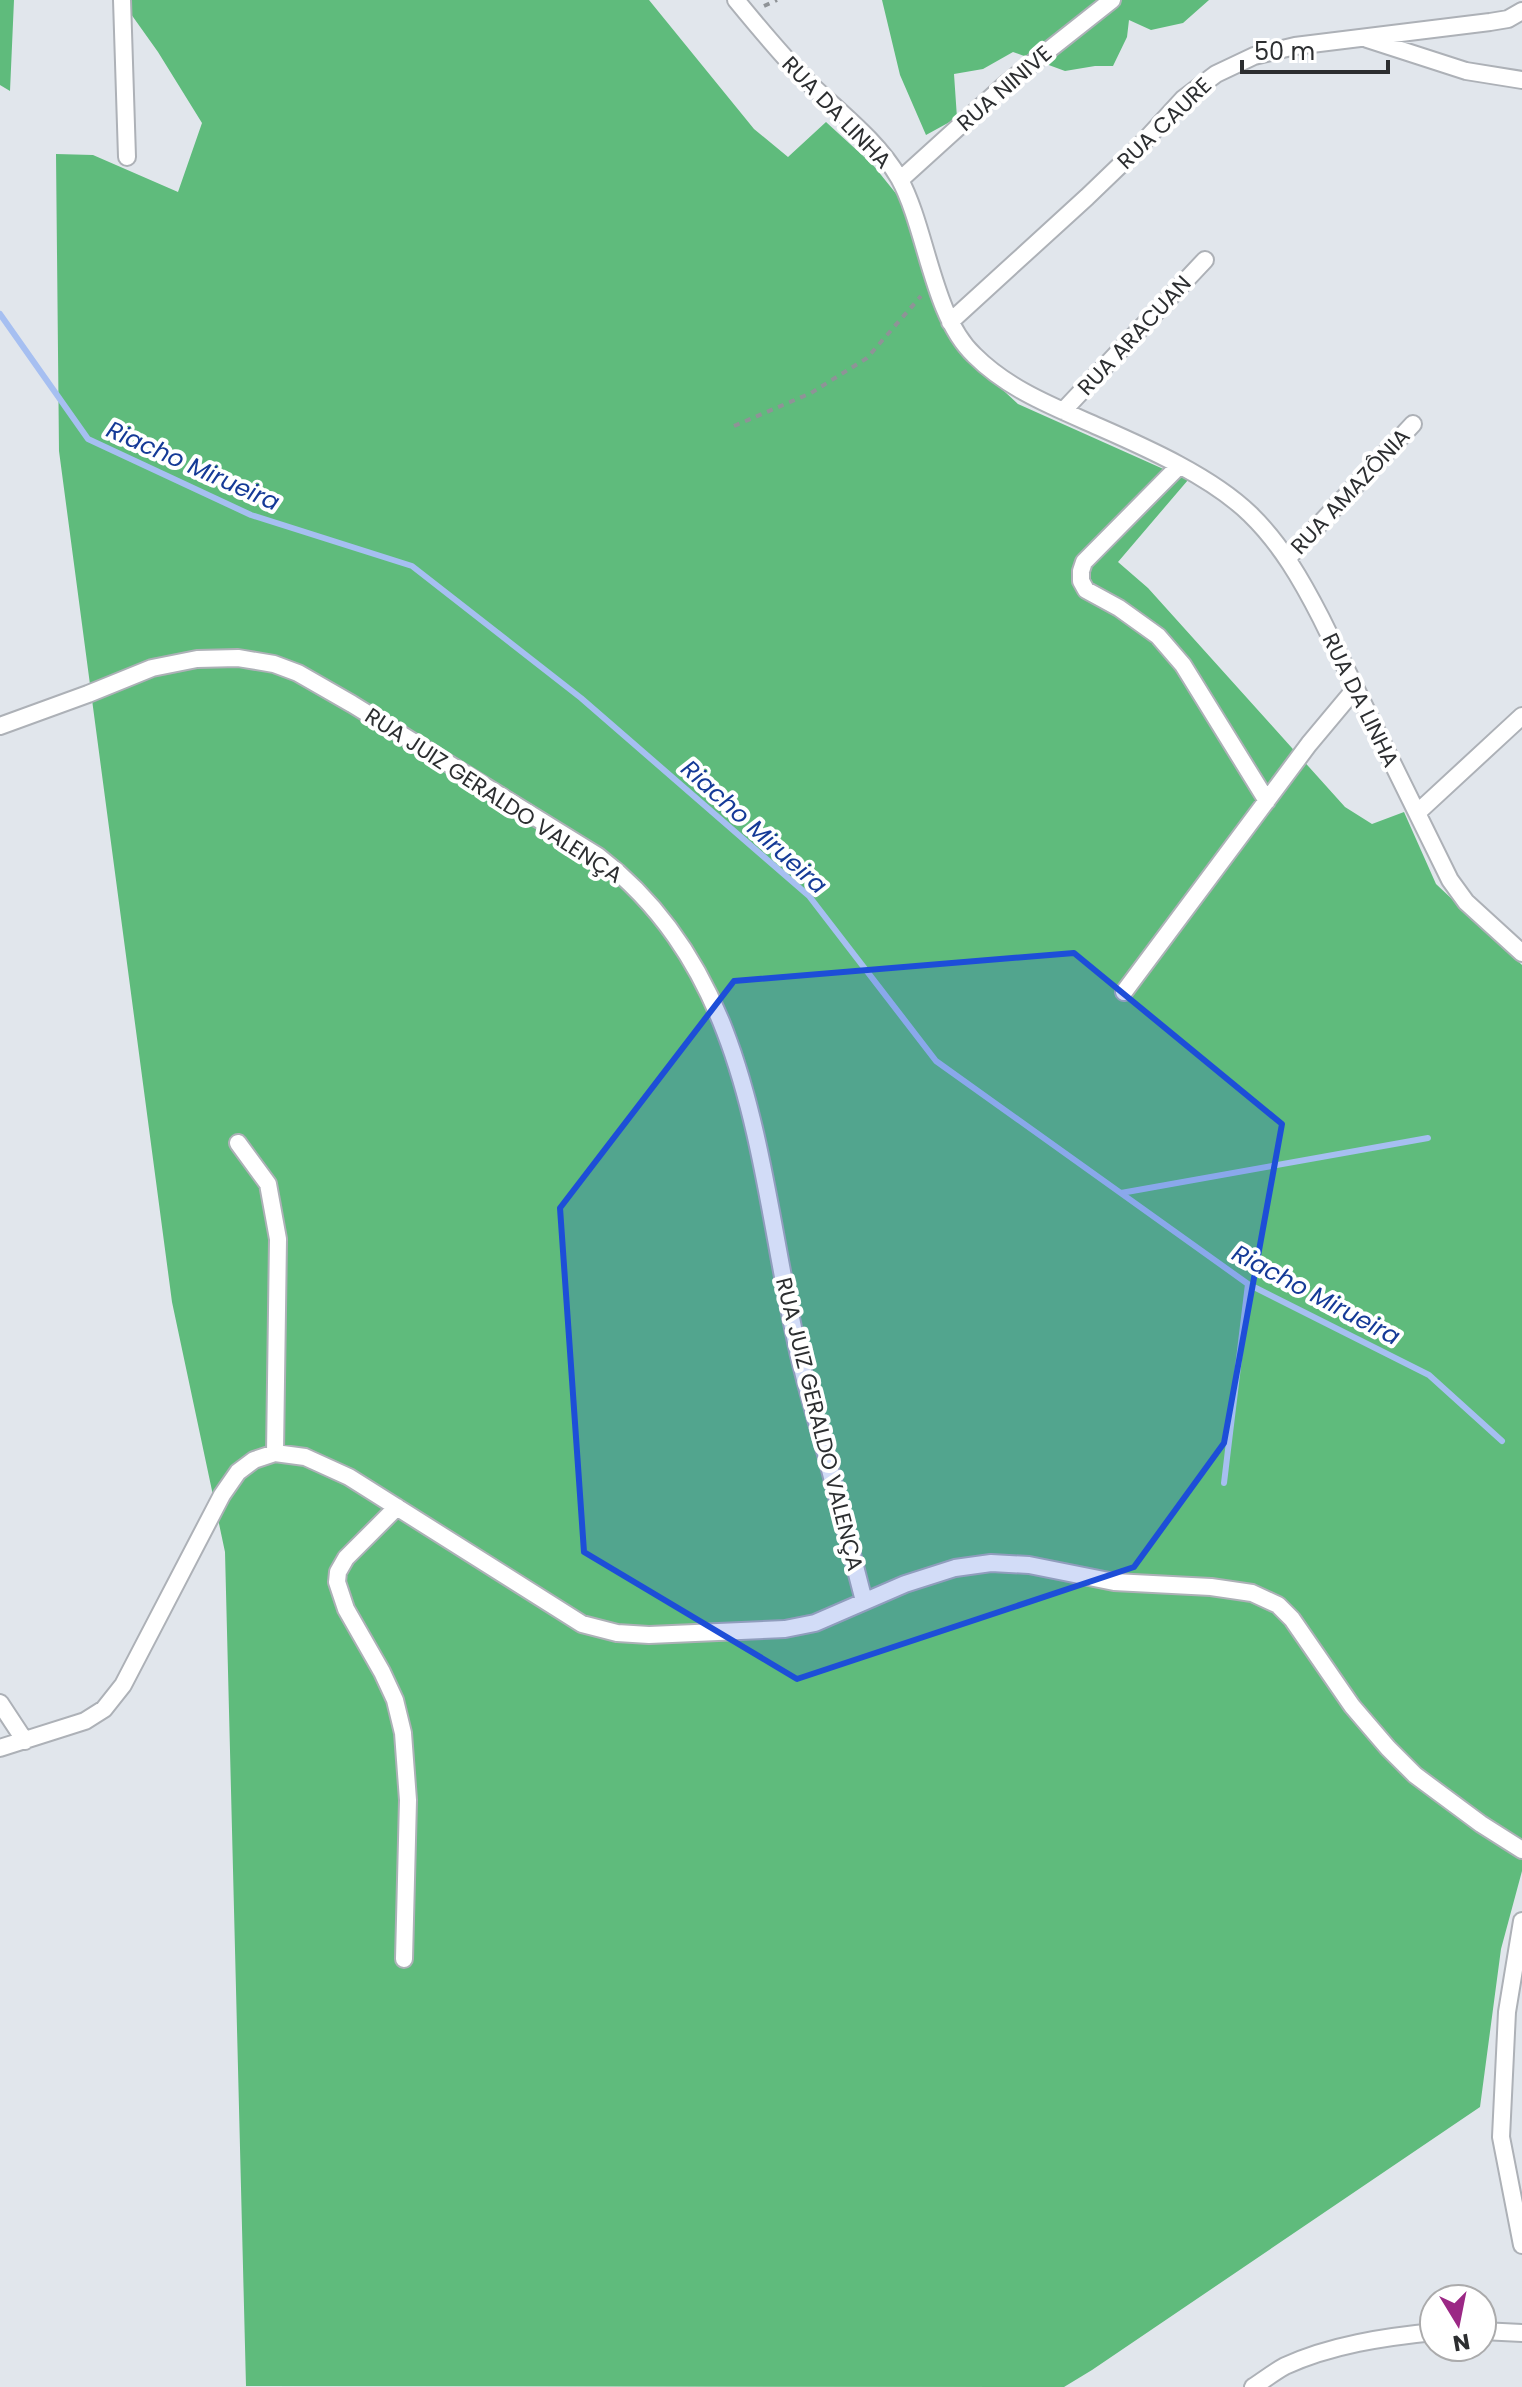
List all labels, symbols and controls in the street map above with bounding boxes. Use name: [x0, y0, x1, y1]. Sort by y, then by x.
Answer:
scale bar: [1242, 24, 1388, 74]
text: 50 m: [1254, 35, 1315, 68]
street label: RUA NINIVE: [950, 38, 1059, 138]
street label: RUA DA LINHA: [775, 49, 898, 176]
street label: RUA CAURE: [1110, 70, 1218, 176]
street label: RUA ARACUAN: [1070, 268, 1198, 402]
water label: Riacho Mirueira: [102, 413, 285, 518]
street label: RUA AMAZÔNIA: [1284, 421, 1417, 561]
street label: RUA DA LINHA: [1315, 628, 1406, 773]
street label: RUA JUIZ GERALDO VALENÇA: [359, 700, 629, 891]
water label: Riacho Mirueira: [674, 752, 834, 901]
water label: Riacho Mirueira: [1226, 1236, 1406, 1353]
street label: RUA JUIZ GERALDO VALENÇA: [768, 1274, 871, 1574]
north arrow: [1418, 2283, 1498, 2363]
text: N: [1451, 2326, 1472, 2359]

